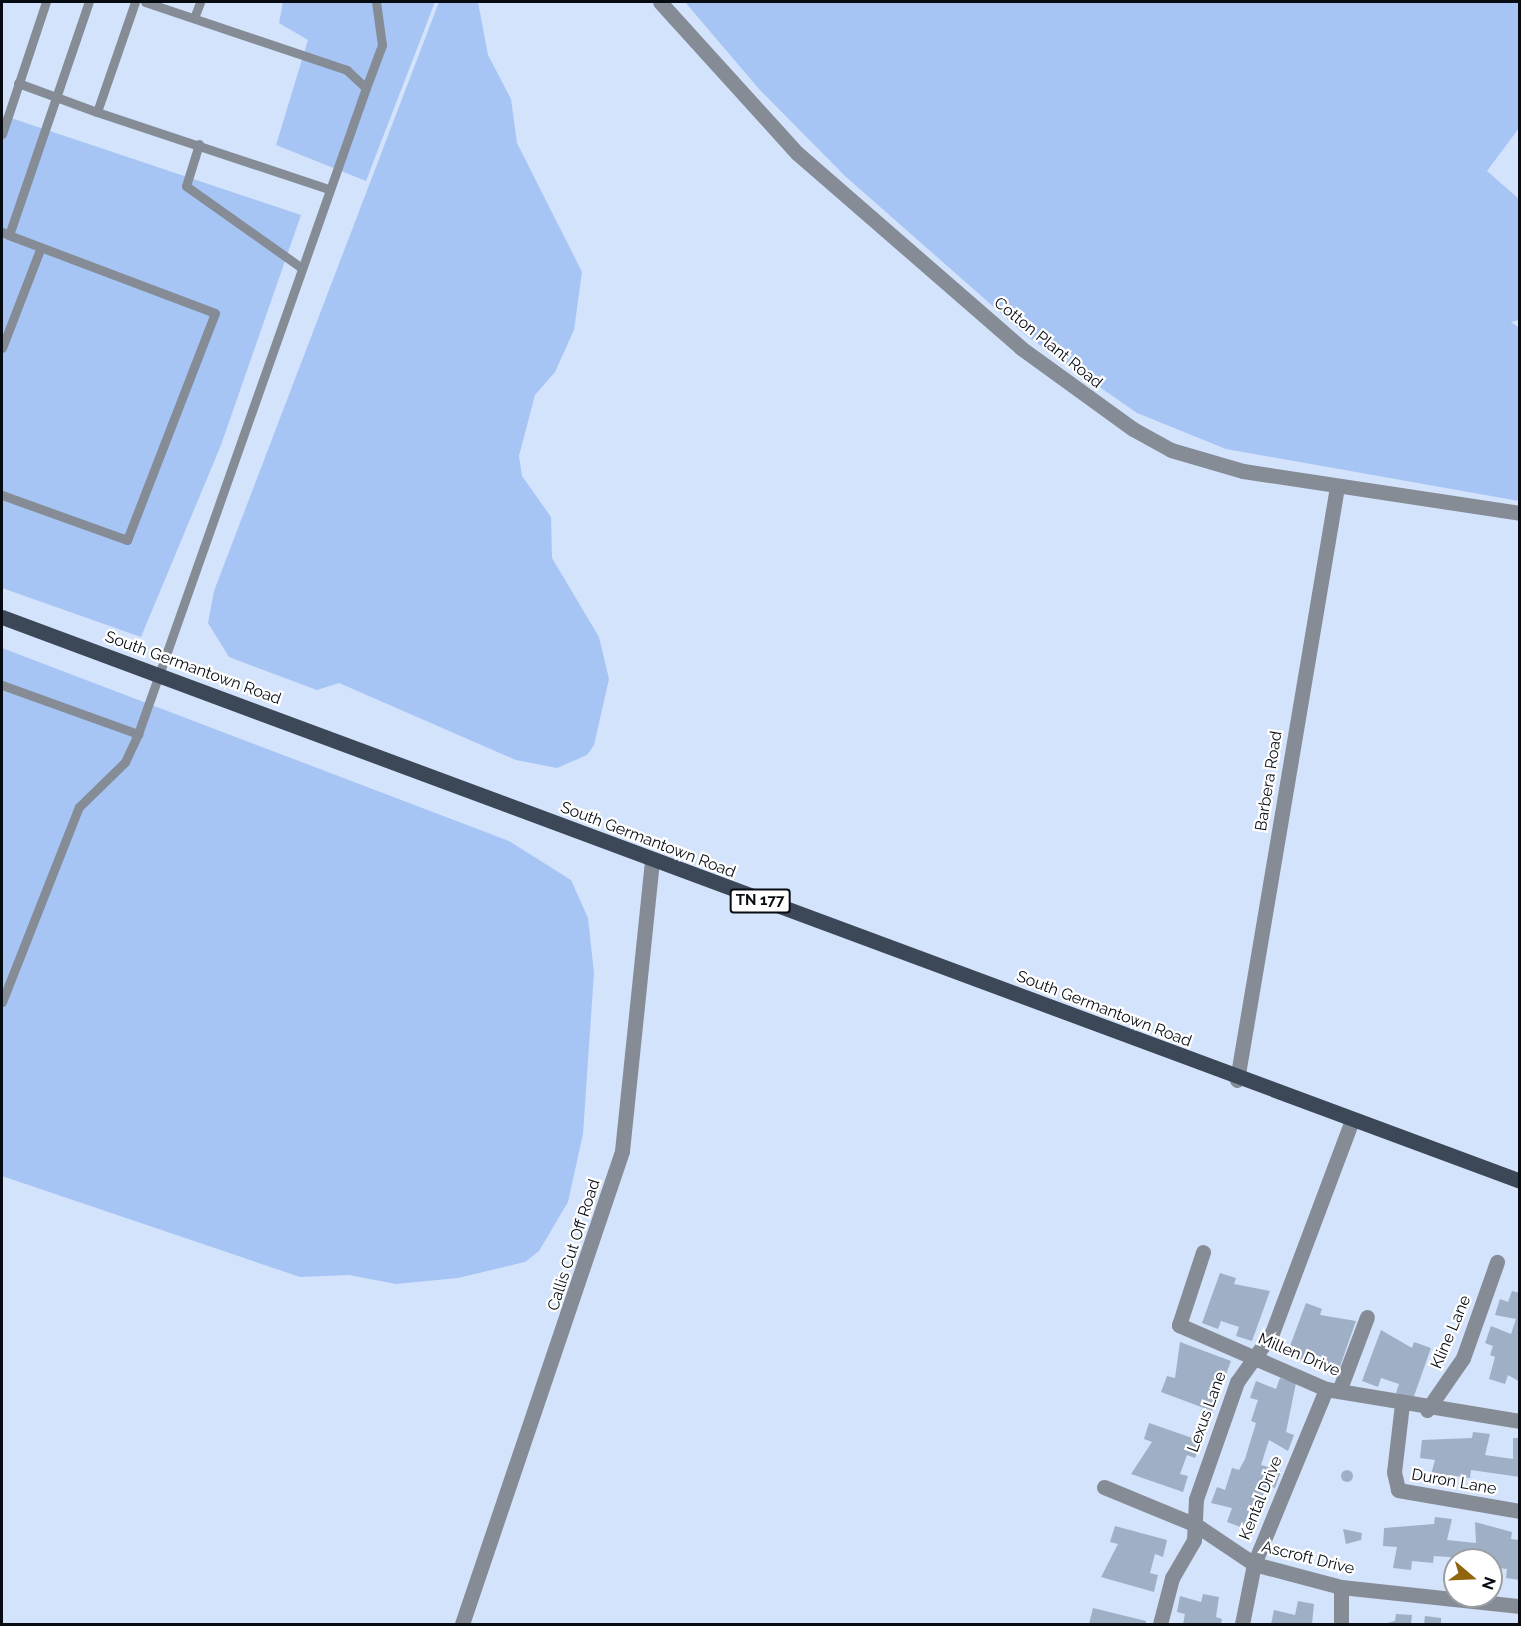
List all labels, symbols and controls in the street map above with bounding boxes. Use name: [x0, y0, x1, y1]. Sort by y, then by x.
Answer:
street label: Cotton Plant Road: [990, 293, 1106, 393]
street label: South Germantown Road: [102, 627, 284, 709]
street label: Barbera Road: [1252, 730, 1286, 832]
street label: South Germantown Road: [558, 798, 738, 882]
road number: TN 177: [728, 889, 792, 913]
street label: South Germantown Road: [1014, 967, 1194, 1051]
street label: Callis Cut Off Road: [544, 1177, 604, 1313]
street label: Kline Lane: [1427, 1292, 1475, 1372]
street label: Millen Drive: [1255, 1329, 1343, 1381]
street label: Lexus Lane: [1184, 1369, 1230, 1455]
street label: Kental Drive: [1235, 1453, 1287, 1543]
street label: Duron Lane: [1410, 1465, 1498, 1499]
street label: Ascroft Drive: [1260, 1537, 1356, 1579]
north arrow: [1443, 1548, 1503, 1608]
text: N: [1478, 1575, 1500, 1592]

